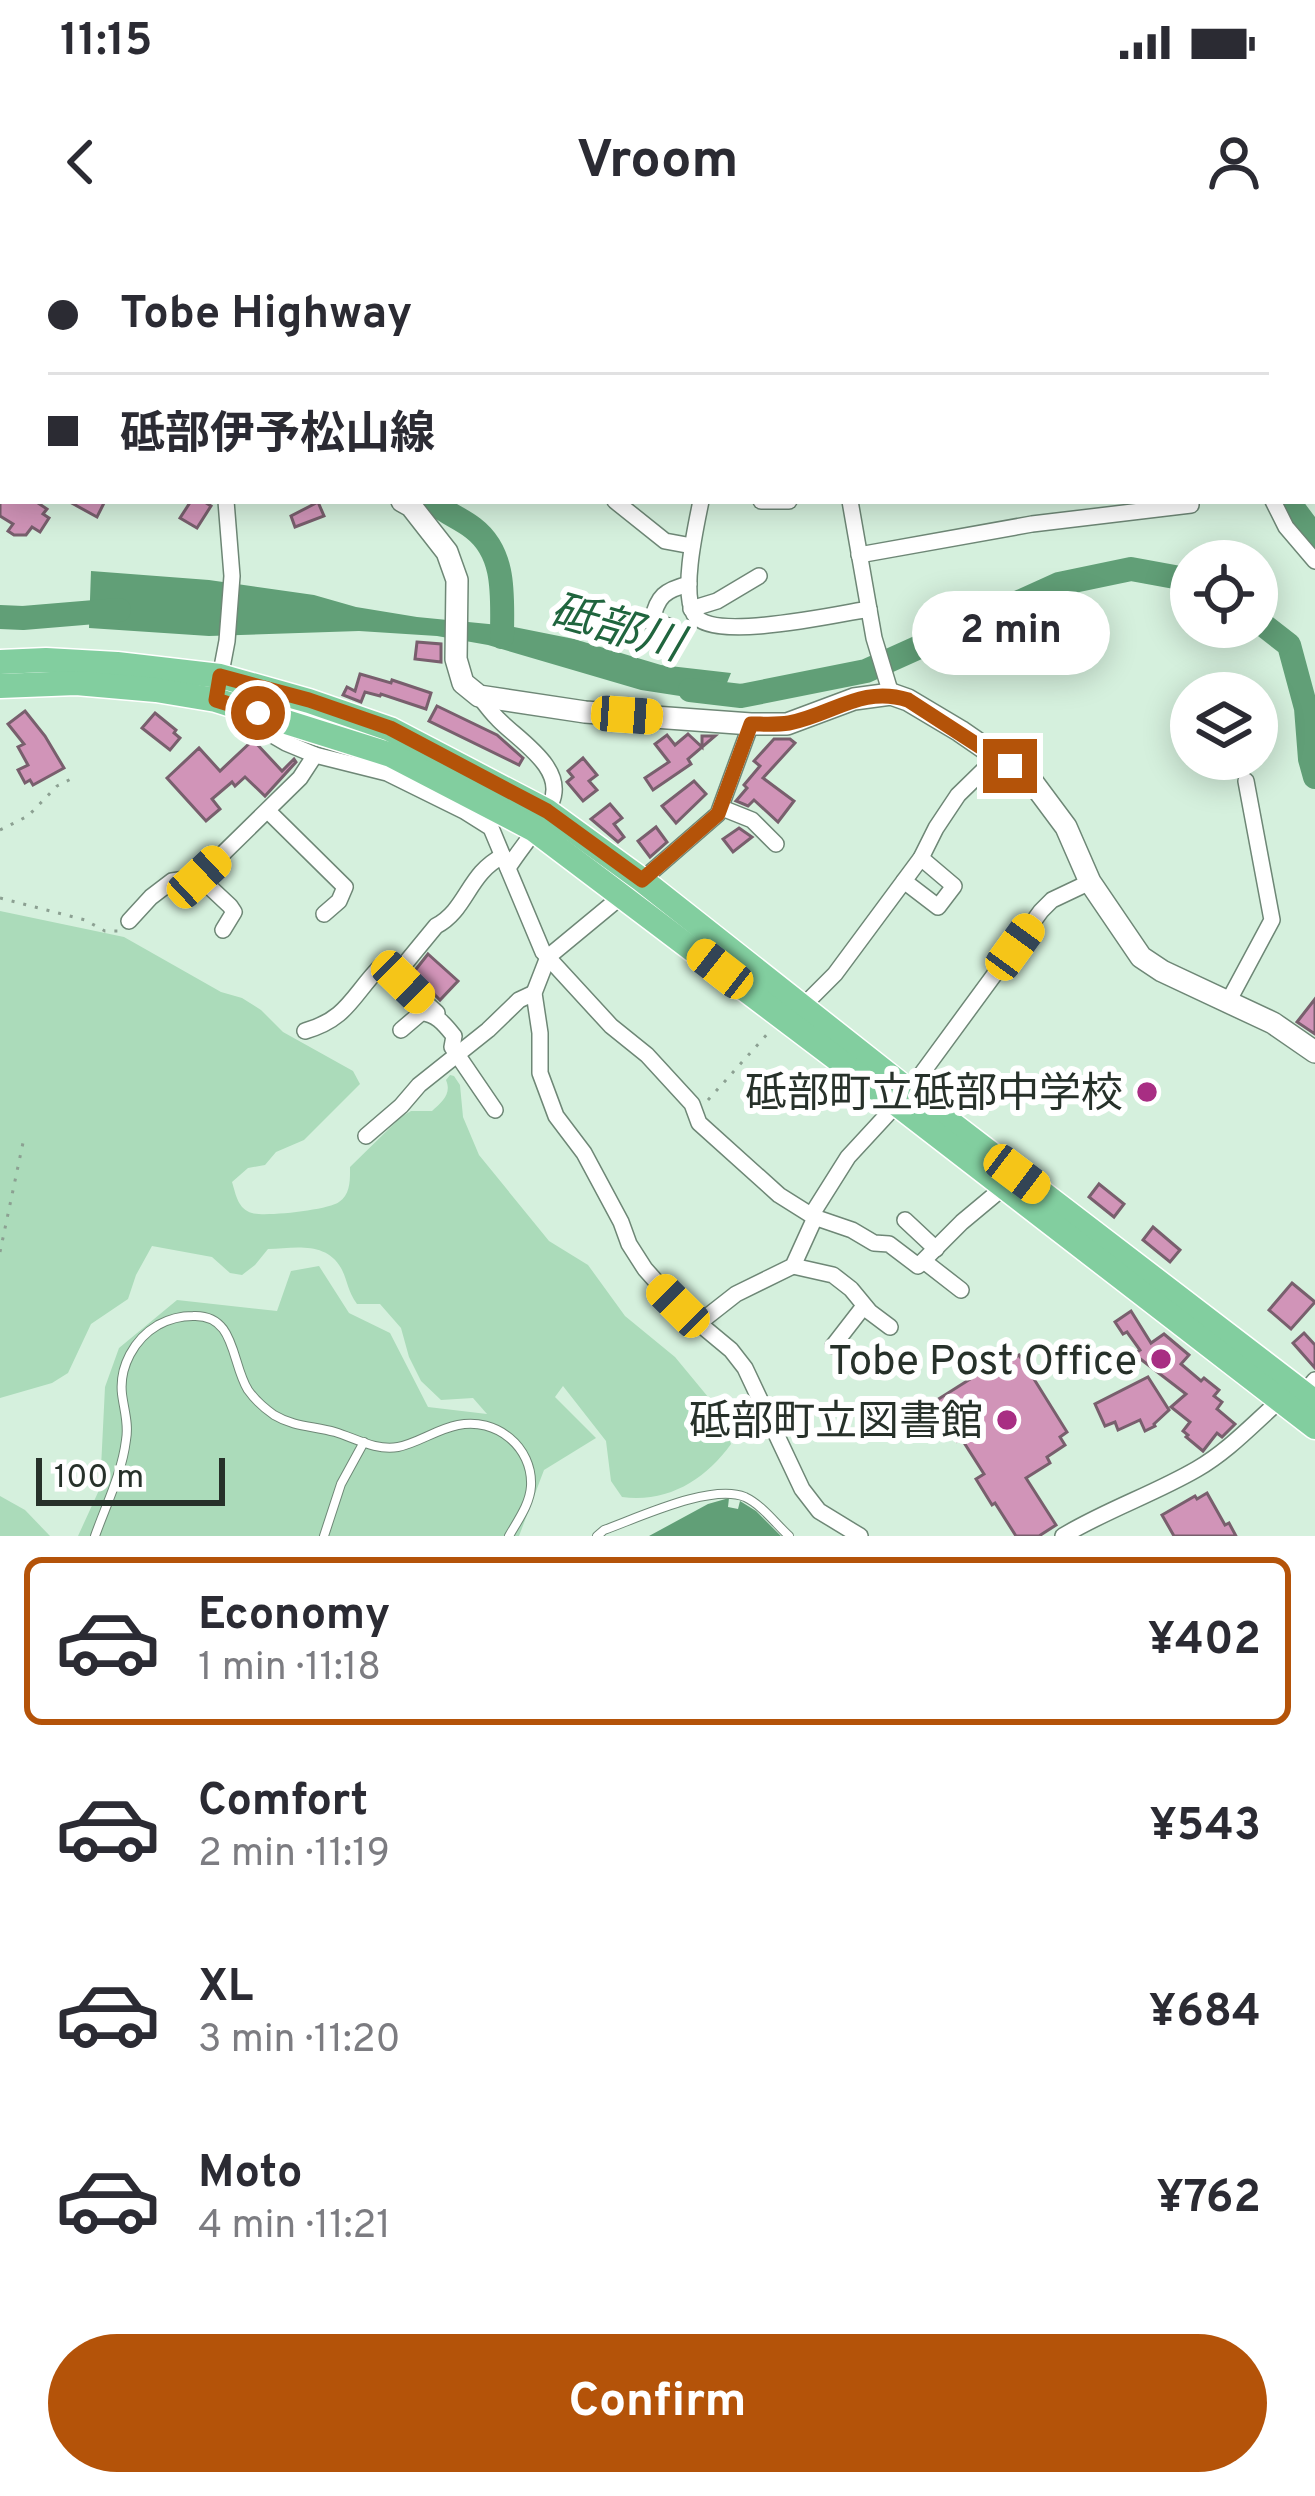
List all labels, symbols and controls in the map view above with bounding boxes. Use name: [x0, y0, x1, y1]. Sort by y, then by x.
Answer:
text: 11:15: [60, 14, 152, 71]
text: Vroom: [576, 128, 739, 197]
icon: back: [48, 129, 114, 195]
icon: person: [1201, 129, 1267, 195]
text: Tobe Highway: [120, 287, 412, 344]
text: 砥部伊予松山線: [120, 408, 435, 465]
map controls: [1170, 540, 1278, 780]
button: locate: [1170, 540, 1278, 648]
water label: 砥部川: [543, 584, 692, 677]
callout: 2 min: [911, 592, 1109, 676]
text: 2 min: [960, 608, 1062, 657]
button: layers: [1170, 672, 1278, 780]
route start: [231, 686, 285, 740]
car: [590, 695, 664, 735]
route end: [983, 739, 1037, 793]
car: [160, 839, 238, 915]
car: [979, 907, 1051, 987]
car: [681, 933, 759, 1005]
car: [365, 944, 441, 1020]
place label: 砥部町立砥部中学校: [745, 1070, 1123, 1123]
marker: 砥部町立砥部中学校: [1134, 1079, 1160, 1105]
car: [977, 1138, 1057, 1210]
car: [640, 1268, 716, 1344]
place label: Tobe Post Office: [828, 1337, 1137, 1390]
marker: Tobe Post Office: [1148, 1346, 1174, 1372]
place label: 砥部町立図書館: [689, 1398, 983, 1451]
marker: 砥部町立図書館: [994, 1407, 1020, 1433]
scale bar: [36, 1452, 225, 1505]
text: 100 m: [54, 1458, 144, 1500]
icon: car: [54, 1587, 162, 1695]
text: Economy: [198, 1588, 390, 1645]
text: ¥402: [1148, 1613, 1261, 1670]
text: 1 min · 11:18: [198, 1645, 381, 1694]
icon: car: [54, 1773, 162, 1881]
text: Comfort: [198, 1774, 368, 1831]
text: ¥543: [1149, 1799, 1261, 1856]
text: 2 min · 11:19: [198, 1831, 390, 1880]
icon: car: [54, 1959, 162, 2067]
text: XL: [198, 1960, 253, 2017]
text: ¥684: [1149, 1985, 1261, 2042]
text: 3 min · 11:20: [198, 2017, 401, 2066]
icon: car: [54, 2145, 162, 2253]
text: Moto: [198, 2146, 302, 2203]
text: ¥762: [1157, 2171, 1261, 2228]
text: 4 min · 11:21: [198, 2203, 391, 2252]
button: Confirm: [48, 2334, 1267, 2472]

